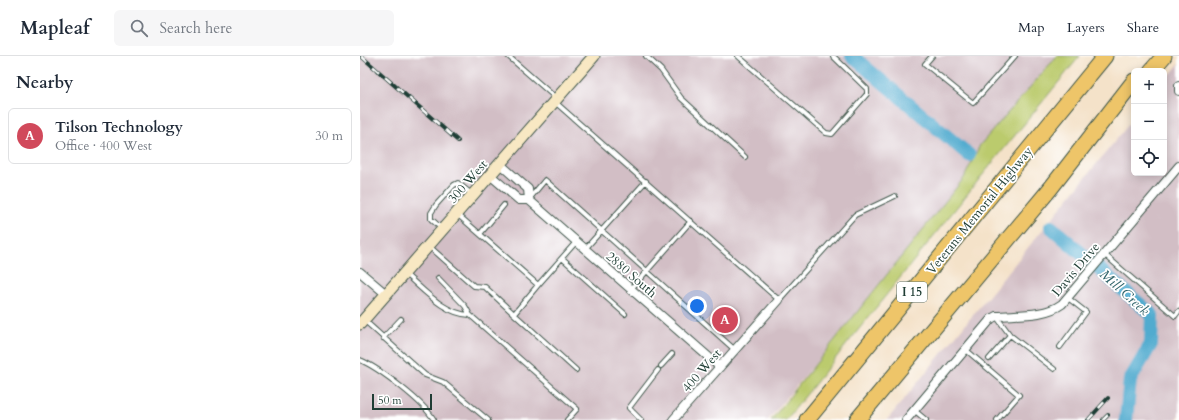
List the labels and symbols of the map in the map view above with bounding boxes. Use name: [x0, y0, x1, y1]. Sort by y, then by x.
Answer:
street label: Veterans Memorial Highway: [922, 143, 1037, 278]
street label: 300 West: [444, 156, 492, 207]
street label: Davis Drive: [1048, 239, 1104, 301]
street label: 2880 South: [602, 248, 661, 302]
water label: Mill Creek: [1096, 265, 1154, 320]
road number: I 15: [897, 282, 927, 302]
your location: [687, 296, 707, 316]
pin: A: [712, 305, 738, 335]
street label: 400 West: [678, 345, 726, 396]
scale bar: [372, 392, 432, 411]

